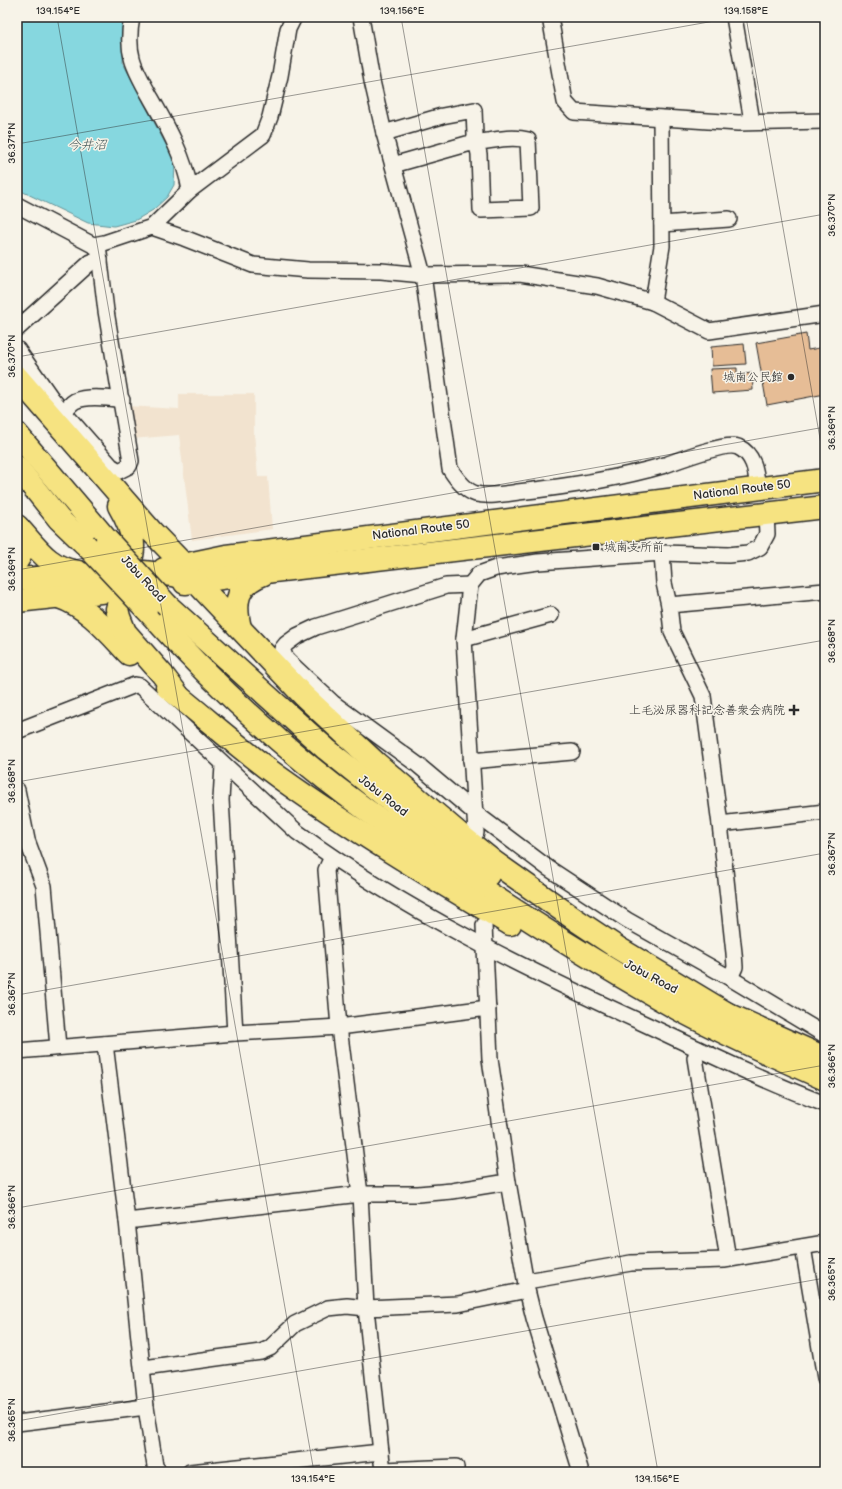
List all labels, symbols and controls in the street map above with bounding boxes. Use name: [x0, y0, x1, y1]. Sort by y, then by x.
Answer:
text: 139.154°E: [36, 5, 81, 17]
text: 139.156°E: [380, 5, 425, 17]
text: 139.158°E: [724, 5, 769, 17]
text: 36.371°N: [6, 122, 18, 164]
water label: 今井沼: [67, 137, 107, 153]
text: 36.370°N: [826, 193, 838, 237]
text: 36.370°N: [6, 334, 18, 378]
place label: 城南公民館: [723, 370, 783, 385]
marker: 城南公民館: [786, 372, 796, 382]
text: 36.369°N: [826, 406, 838, 450]
street label: National Route 50: [692, 477, 792, 503]
street label: National Route 50: [371, 517, 471, 543]
place label: 城南支所前: [604, 540, 664, 555]
marker: 城南支所前: [591, 542, 601, 552]
text: 36.369°N: [6, 547, 18, 591]
street label: Jobu Road: [118, 553, 168, 606]
text: 36.368°N: [826, 619, 838, 663]
place label: 上毛泌尿器科記念善衆会病院: [629, 703, 785, 718]
marker: 上毛泌尿器科記念善衆会病院: [788, 704, 800, 716]
text: 36.368°N: [6, 759, 18, 803]
street label: Jobu Road: [355, 772, 411, 820]
text: 36.367°N: [826, 832, 838, 876]
street label: Jobu Road: [622, 957, 680, 997]
text: 36.367°N: [6, 972, 18, 1016]
text: 36.366°N: [826, 1044, 838, 1088]
text: 36.366°N: [6, 1185, 18, 1229]
text: 36.365°N: [826, 1257, 838, 1301]
text: 36.365°N: [6, 1398, 18, 1442]
text: 139.154°E: [291, 1473, 336, 1485]
text: 139.156°E: [635, 1473, 680, 1485]

